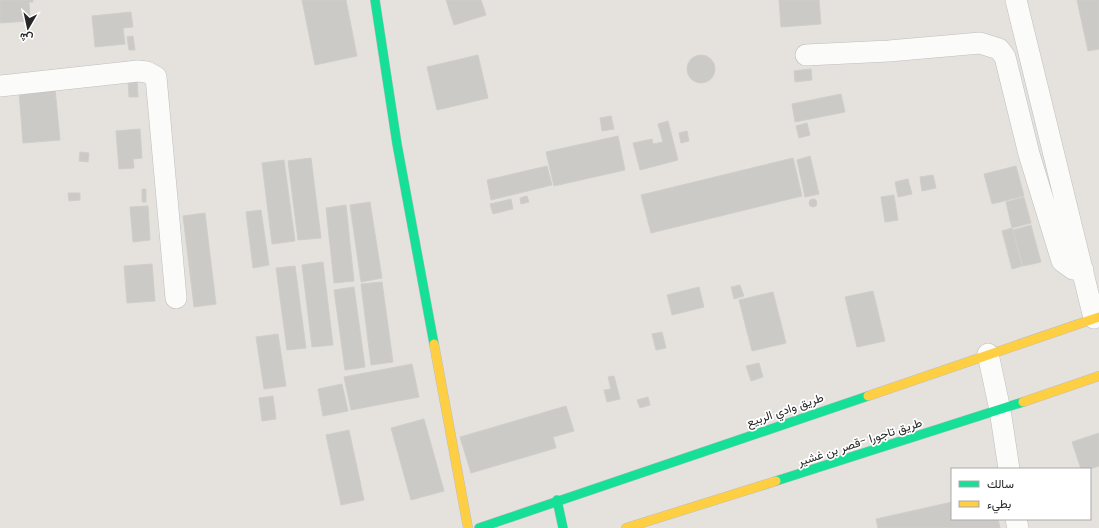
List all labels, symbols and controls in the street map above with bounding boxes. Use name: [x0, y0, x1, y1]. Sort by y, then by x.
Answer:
north arrow: [8, 8, 48, 48]
text: ش: [19, 29, 34, 47]
street label: طريق وادي الربيع: [744, 388, 826, 433]
street label: طريق تاجورا -قصر بن غشير: [795, 413, 924, 470]
legend: [951, 468, 1091, 520]
text: سالك: [987, 475, 1014, 492]
text: بطيء: [987, 495, 1011, 514]

